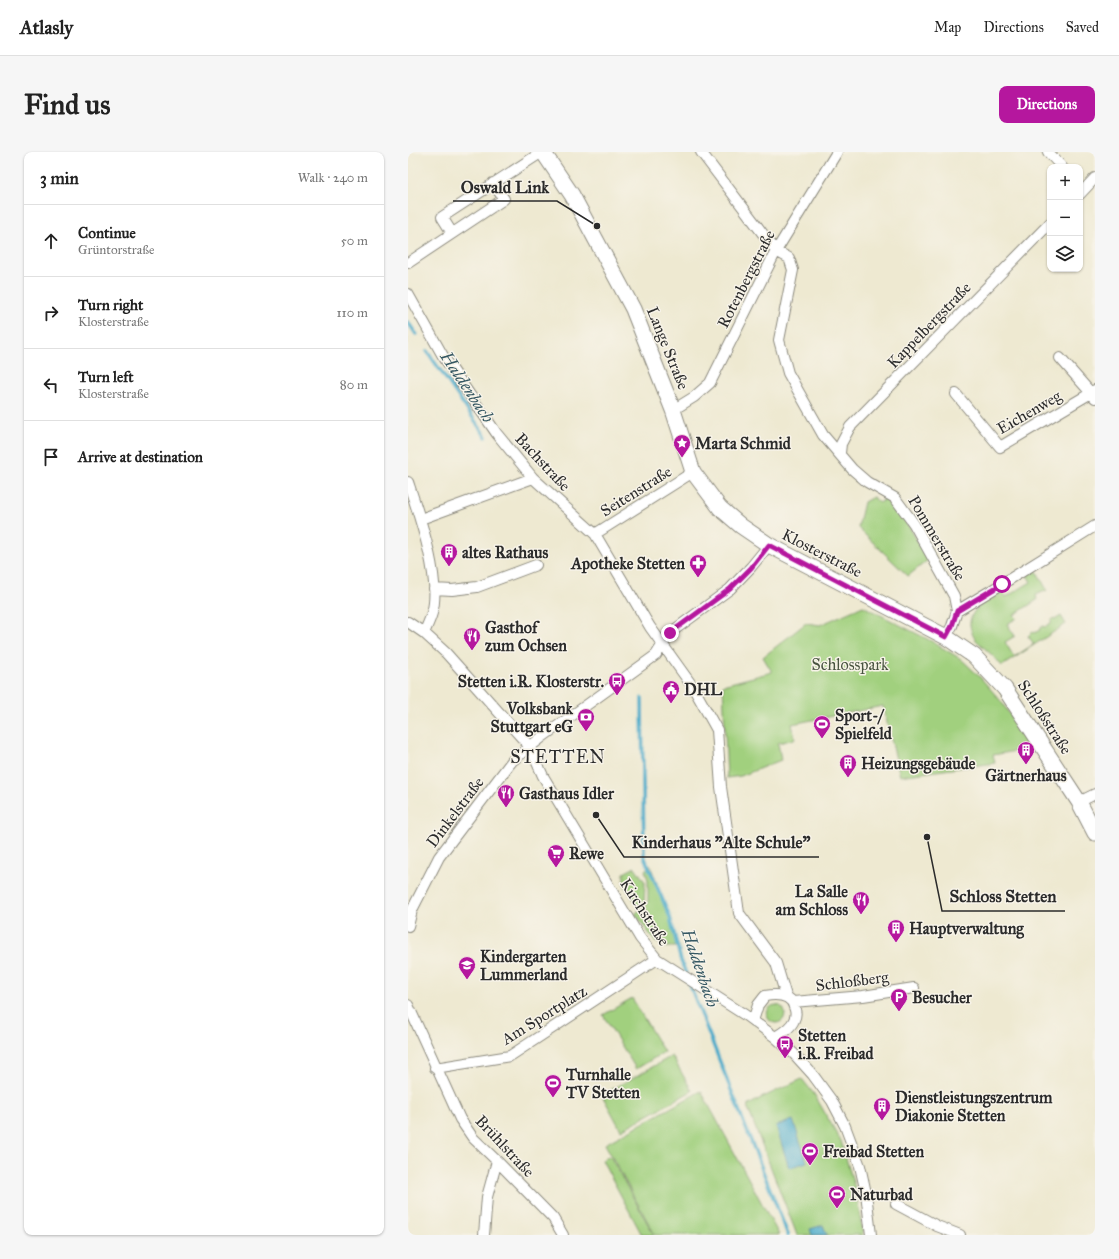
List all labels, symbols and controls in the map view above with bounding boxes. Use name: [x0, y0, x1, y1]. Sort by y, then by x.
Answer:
text: Atlasly: [20, 16, 73, 39]
text: Map: [934, 19, 961, 36]
text: Directions: [983, 19, 1044, 36]
text: Saved: [1066, 19, 1099, 36]
button: Directions: [999, 86, 1095, 123]
text: Find us: [24, 87, 110, 122]
map controls: [1047, 164, 1083, 272]
button: +: [1047, 164, 1083, 200]
text: 3 min: [40, 168, 79, 189]
text: Walk · 240 m: [298, 170, 368, 186]
callout: Oswald Link: [453, 172, 557, 201]
text: Oswald Link: [461, 177, 550, 198]
button: −: [1047, 200, 1083, 236]
text: Continue: [78, 224, 136, 242]
street label: Rotenbergstraße: [713, 227, 780, 332]
icon: ahead: [40, 230, 62, 252]
text: 50 m: [341, 233, 368, 249]
button: layers: [1047, 236, 1083, 272]
text: Grüntorstraße: [78, 242, 154, 258]
street label: Kappelbergstraße: [883, 278, 976, 373]
text: Turn right: [78, 296, 143, 314]
icon: right: [40, 302, 62, 324]
street label: Lange Straße: [642, 304, 693, 393]
text: 110 m: [336, 305, 368, 321]
text: Klosterstraße: [78, 314, 149, 330]
water label: Haldenbach: [435, 347, 498, 427]
text: Turn left: [78, 368, 134, 386]
icon: left: [40, 374, 62, 396]
text: 80 m: [340, 377, 368, 393]
text: Klosterstraße: [78, 386, 149, 402]
street label: Eichenweg: [993, 386, 1065, 439]
street label: Bachstraße: [511, 429, 575, 495]
place icon: Marta Schmid: [672, 433, 692, 458]
place label: Marta Schmid: [695, 434, 792, 453]
icon: arrive: [40, 446, 62, 468]
text: Arrive at destination: [78, 448, 203, 466]
street label: Seitenstraße: [597, 461, 675, 520]
street label: Pommerstraße: [904, 492, 970, 584]
street label: Klosterstraße: [779, 525, 865, 581]
building icon: altes Rathaus: [439, 542, 459, 567]
place label: altes Rathaus: [462, 543, 548, 562]
pharmacy icon: Apotheke Stetten: [688, 553, 708, 578]
place label: Apotheke Stetten: [570, 554, 685, 574]
route start: [993, 575, 1011, 593]
place label: Gasthof zum Ochsen: [485, 618, 567, 655]
route end: [661, 624, 679, 642]
restaurant icon: Gasthof zum Ochsen: [462, 626, 482, 651]
park label: Schlosspark: [811, 655, 889, 674]
bus stop icon: Stetten i.R. Klosterstr.: [607, 671, 627, 696]
place label: Stetten i.R. Klosterstr.: [458, 672, 604, 691]
street label: Schloßstraße: [1014, 676, 1076, 758]
public building icon: DHL: [661, 679, 681, 704]
place label: DHL: [684, 680, 722, 699]
place label: Volksbank Stuttgart eG: [491, 699, 574, 737]
place label: Sport-/ Spielfeld: [835, 706, 893, 744]
bank icon: Volksbank Stuttgart eG: [576, 707, 596, 732]
sports icon: Sport-/ Spielfeld: [812, 714, 832, 739]
building icon: Gärtnerhaus: [1016, 740, 1036, 765]
district label: STETTEN: [510, 746, 606, 768]
building icon: Heizungsgebäude: [838, 753, 858, 778]
place label: Heizungsgebäude: [861, 754, 976, 774]
place label: Gärtnerhaus: [985, 766, 1067, 785]
street label: Dinkelstraße: [422, 773, 488, 851]
restaurant icon: Gasthaus Idler: [496, 783, 516, 808]
place label: Gasthaus Idler: [519, 784, 615, 803]
callout: Kinderhaus "Alte Schule": [624, 828, 819, 857]
text: Kinderhaus "Alte Schule": [632, 832, 811, 853]
supermarket icon: Rewe: [546, 843, 566, 868]
place label: Rewe: [569, 844, 604, 863]
street label: Kirchstraße: [616, 875, 674, 950]
place label: La Salle am Schloss: [775, 882, 848, 919]
callout: Schloss Stetten: [942, 882, 1065, 911]
text: Schloss Stetten: [950, 886, 1057, 907]
restaurant icon: La Salle am Schloss: [851, 890, 871, 915]
building icon: Hauptverwaltung: [886, 918, 906, 943]
place label: Hauptverwaltung: [909, 919, 1024, 939]
water label: Haldenbach: [676, 925, 723, 1010]
place label: Kindergarten Lummerland: [480, 947, 569, 984]
school or university icon: Kindergarten Lummerland: [457, 955, 477, 980]
street label: Schloßberg: [814, 967, 890, 996]
street label: Am Sportplatz: [497, 981, 591, 1049]
parking icon: Besucher: [889, 987, 909, 1012]
place label: Besucher: [912, 988, 973, 1007]
place label: Stetten i.R. Freibad: [798, 1026, 875, 1063]
bus stop icon: Stetten i.R. Freibad: [775, 1034, 795, 1059]
place label: Turnhalle TV Stetten: [565, 1065, 640, 1102]
sports icon: Turnhalle TV Stetten: [543, 1073, 563, 1098]
place label: Dienstleistungszentrum Diakonie Stetten: [895, 1088, 1053, 1125]
building icon: Dienstleistungszentrum Diakonie Stetten: [872, 1096, 892, 1121]
street label: Brühlstraße: [472, 1111, 539, 1181]
sports icon: Freibad Stetten: [800, 1141, 820, 1166]
place label: Freibad Stetten: [823, 1142, 924, 1161]
sports icon: Naturbad: [827, 1184, 847, 1209]
place label: Naturbad: [850, 1185, 914, 1204]

